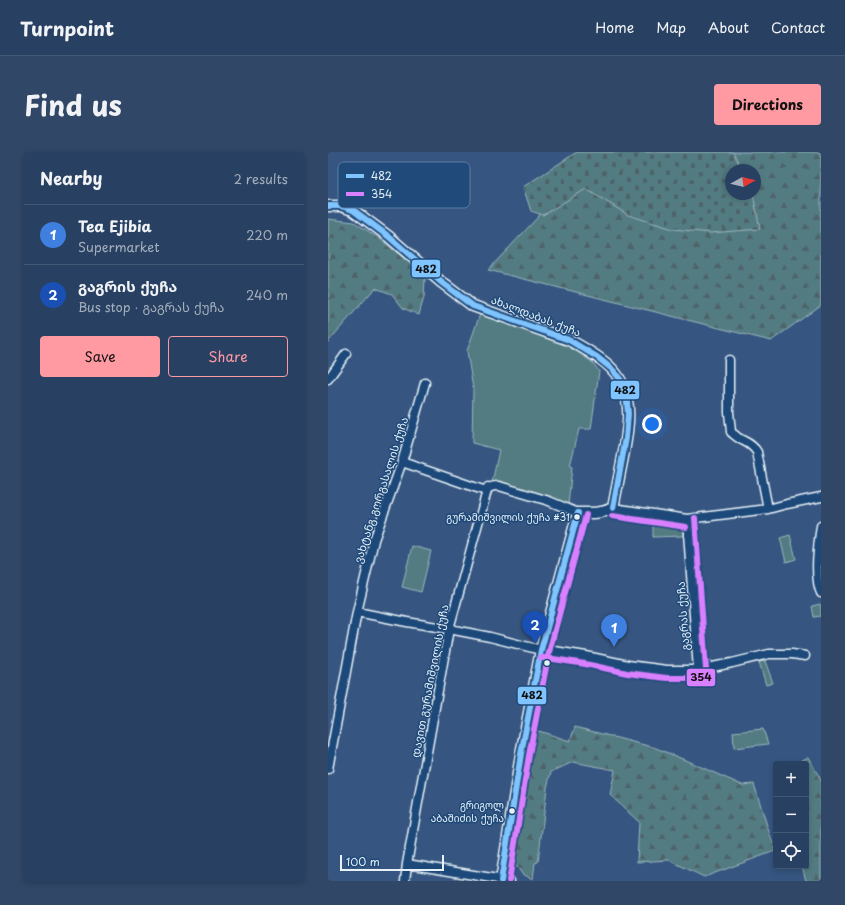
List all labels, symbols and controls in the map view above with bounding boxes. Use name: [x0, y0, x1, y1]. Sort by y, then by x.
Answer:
text: Turnpoint: [20, 14, 114, 42]
text: Home: [595, 17, 634, 38]
text: Map: [656, 17, 686, 38]
text: About: [708, 17, 749, 38]
text: Contact: [771, 17, 825, 38]
text: Find us: [24, 83, 122, 126]
button: Directions: [714, 84, 821, 125]
legend: [338, 162, 470, 208]
north arrow: [725, 164, 761, 200]
text: Nearby: [40, 165, 102, 191]
text: 482: [371, 167, 392, 184]
text: 2 results: [234, 169, 288, 188]
text: 354: [371, 185, 392, 202]
text: Tea Ejibia: [78, 214, 152, 237]
text: 1: [50, 225, 56, 244]
text: 220 m: [246, 225, 288, 244]
text: Supermarket: [78, 237, 160, 256]
line badge: 482: [411, 259, 441, 278]
text: 482: [415, 260, 437, 277]
text: გაგრის ქუჩა: [78, 274, 177, 297]
text: 2: [48, 285, 58, 304]
text: 240 m: [246, 285, 288, 304]
street label: ახალდაბას ქუჩა: [489, 291, 584, 341]
text: Bus stop · გაგრას ქუჩა: [78, 297, 224, 316]
button: Save: [40, 336, 160, 377]
button: Share: [168, 336, 288, 377]
line badge: 482: [610, 380, 640, 400]
text: 482: [614, 381, 636, 398]
street label: ვახტანგ გორგასალის ქუჩა: [349, 414, 412, 565]
your location: [642, 414, 662, 434]
place label: გურამიშვილის ქუჩა #31: [446, 509, 570, 524]
marker: გურამიშვილის ქუჩა #31: [572, 512, 582, 522]
street label: გაგრას ქუჩა: [672, 581, 693, 651]
street label: დავით გურამიშვილის ქუჩა: [406, 603, 453, 759]
pin: 2: [522, 611, 548, 644]
pin: 1: [601, 614, 627, 647]
unlabelled marker: [542, 658, 552, 668]
line badge: 354: [686, 668, 716, 687]
text: 354: [690, 668, 712, 685]
line badge: 482: [517, 686, 547, 705]
text: 482: [521, 686, 543, 703]
map controls: [773, 761, 809, 869]
button: +: [773, 761, 809, 797]
place label: გრიგოლ აბაშიძის ქუჩა: [431, 797, 504, 825]
button: −: [773, 797, 809, 833]
marker: გრიგოლ აბაშიძის ქუჩა: [507, 806, 517, 816]
button: locate: [773, 833, 809, 869]
scale bar: [340, 853, 444, 872]
text: 100 m: [346, 853, 380, 870]

